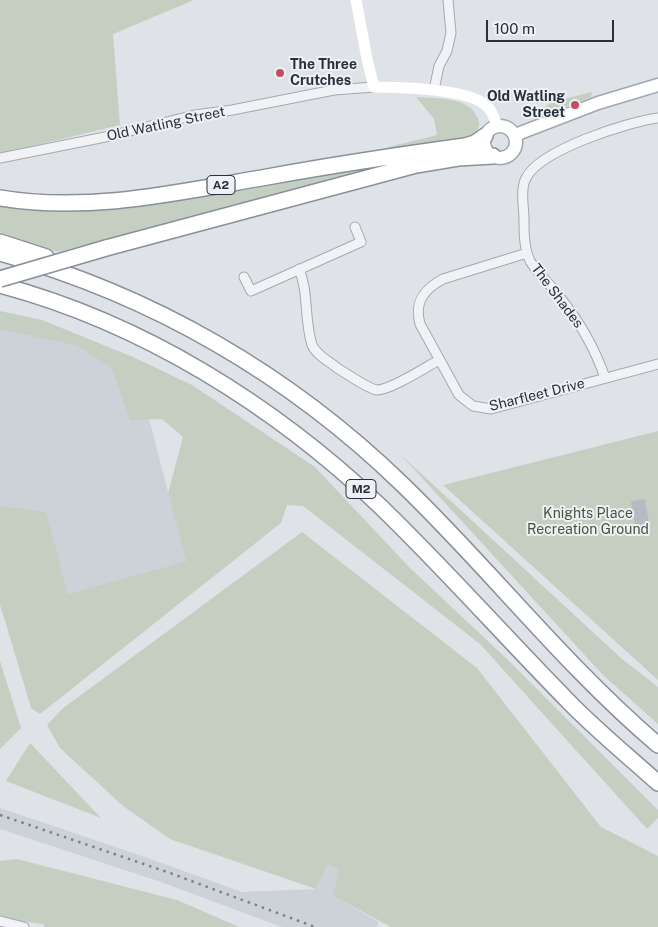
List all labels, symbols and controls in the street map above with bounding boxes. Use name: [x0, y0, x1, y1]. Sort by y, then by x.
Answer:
scale bar: [488, 10, 616, 42]
text: 100 m: [494, 20, 535, 37]
place label: The Three Crutches: [290, 57, 357, 90]
marker: The Three Crutches: [274, 67, 286, 79]
place label: Old Watling Street: [487, 89, 565, 121]
marker: Old Watling Street: [569, 99, 581, 111]
street label: Old Watling Street: [105, 103, 227, 145]
road number: A2: [207, 176, 235, 194]
street label: The Shades: [527, 261, 587, 331]
street label: Sharfleet Drive: [488, 375, 586, 415]
road number: M2: [346, 479, 376, 498]
park label: Knights Place Recreation Ground: [527, 506, 649, 538]

